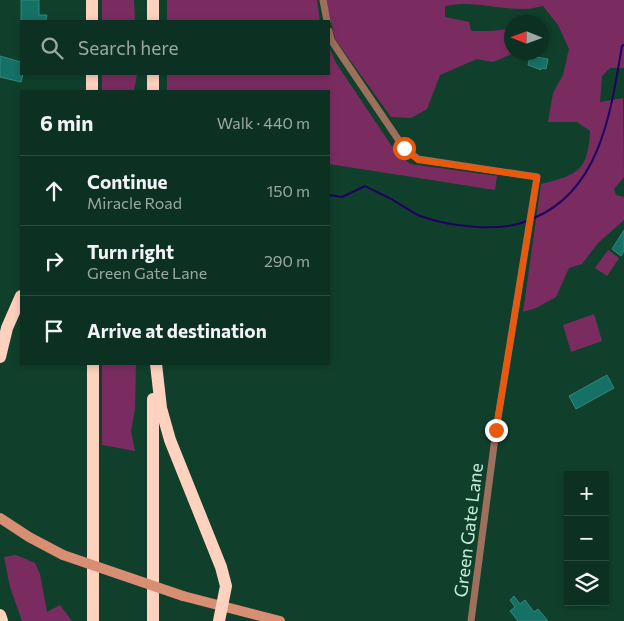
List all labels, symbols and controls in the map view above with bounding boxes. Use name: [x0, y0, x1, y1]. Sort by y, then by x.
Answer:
north arrow: [504, 15, 549, 60]
search box: [20, 20, 330, 75]
icon: search: [38, 34, 66, 62]
text: Search here: [78, 36, 178, 59]
text: 6 min: [40, 110, 93, 135]
text: Walk · 440 m: [217, 113, 310, 132]
route start: [393, 137, 416, 160]
text: Continue: [87, 170, 167, 193]
icon: ahead: [40, 177, 68, 205]
text: 150 m: [267, 181, 310, 200]
text: Miracle Road: [87, 193, 182, 212]
text: Turn right: [87, 240, 174, 263]
icon: right: [40, 247, 68, 275]
text: 290 m: [264, 251, 310, 270]
text: Green Gate Lane: [87, 263, 207, 282]
icon: arrive: [40, 317, 68, 345]
text: Arrive at destination: [87, 319, 267, 342]
route end: [485, 419, 508, 442]
street label: Green Gate Lane: [449, 462, 487, 598]
map controls: [564, 471, 609, 606]
button: +: [564, 471, 609, 516]
button: −: [564, 516, 609, 561]
button: layers: [564, 561, 609, 606]

